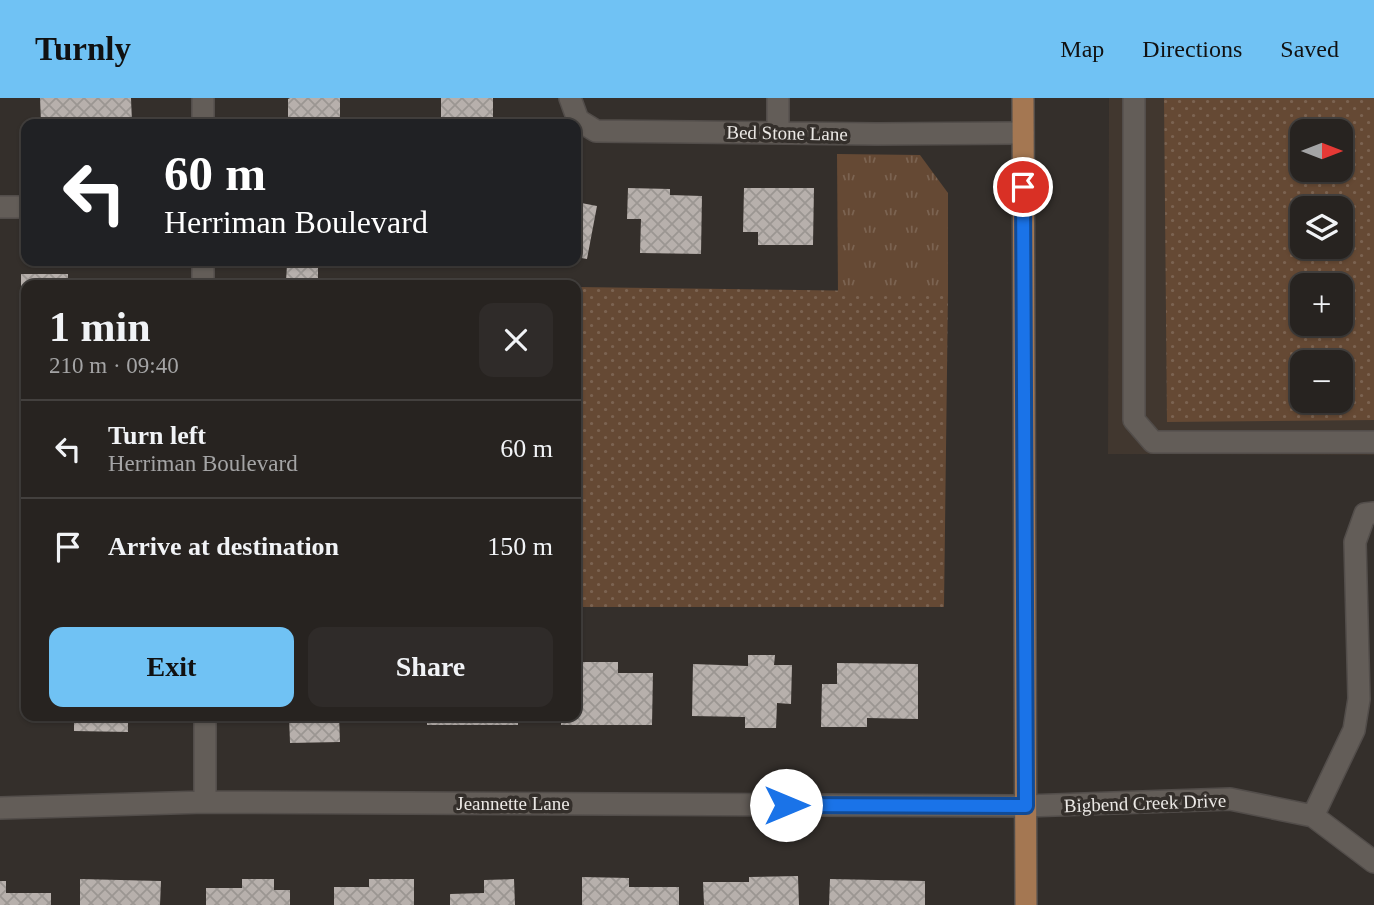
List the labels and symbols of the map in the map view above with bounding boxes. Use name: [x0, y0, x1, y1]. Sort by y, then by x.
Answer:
north arrow: [1290, 119, 1353, 182]
street label: Bed Stone Lane: [726, 121, 848, 145]
pin: [993, 157, 1053, 217]
position arrow: [749, 768, 823, 842]
street label: Bigbend Creek Drive: [1063, 790, 1227, 816]
street label: Jeannette Lane: [456, 793, 570, 814]

